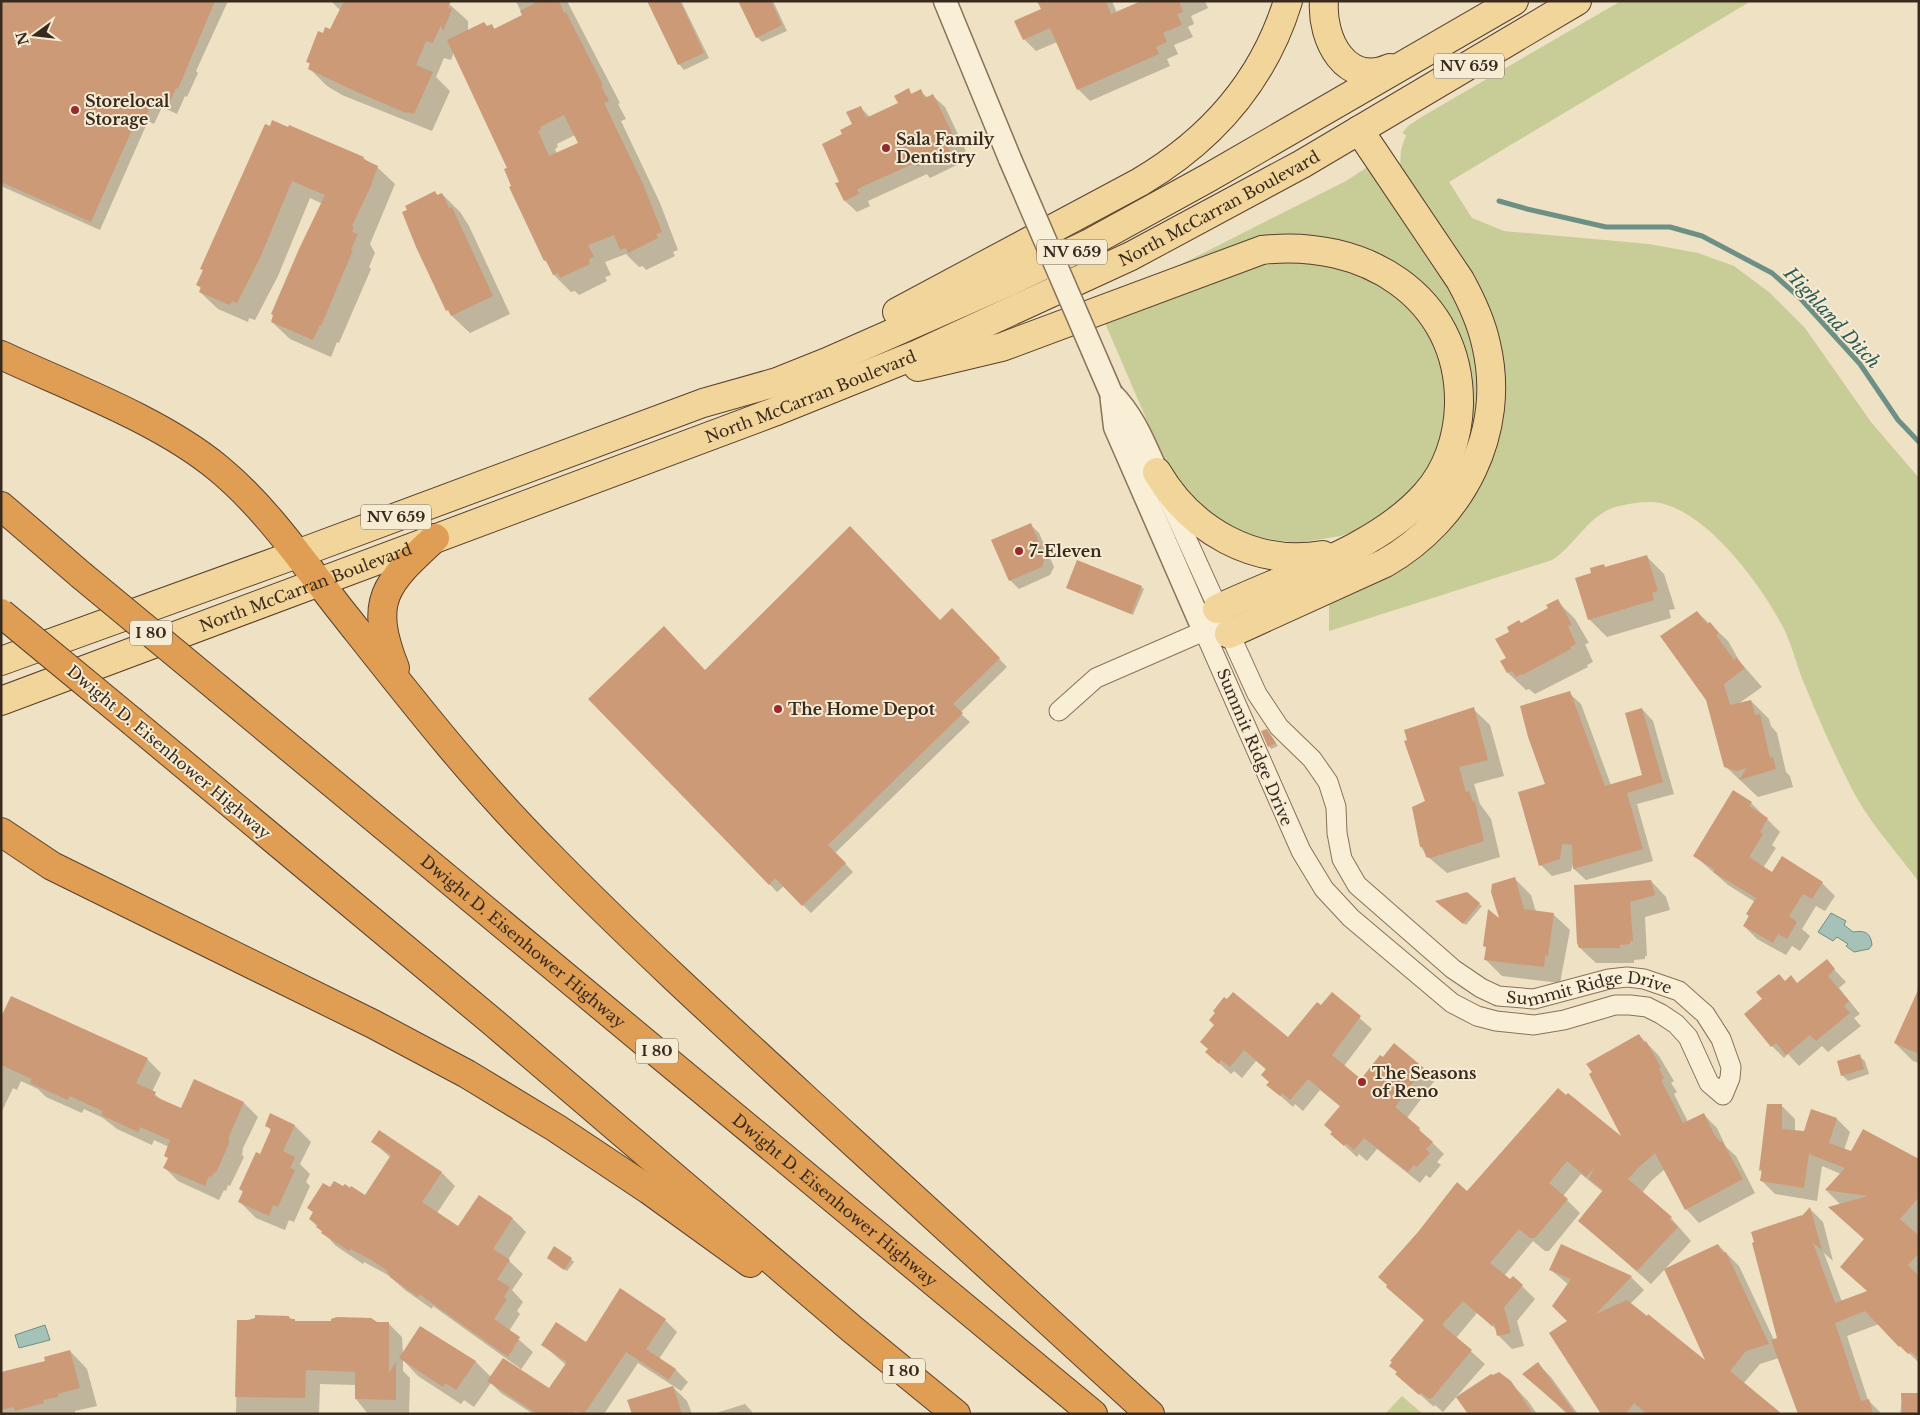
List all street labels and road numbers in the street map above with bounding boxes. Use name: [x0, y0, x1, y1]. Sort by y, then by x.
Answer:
road number: NV 659: [1434, 54, 1504, 78]
street label: North McCarran Boulevard: [1115, 146, 1323, 270]
road number: NV 659: [1037, 240, 1107, 264]
street label: North McCarran Boulevard: [702, 346, 919, 447]
road number: NV 659: [361, 504, 431, 530]
street label: North McCarran Boulevard: [196, 538, 415, 636]
road number: I 80: [130, 620, 172, 646]
street label: Dwight D. Eisenhower Highway: [63, 661, 276, 844]
street label: Summit Ridge Drive: [1213, 665, 1297, 829]
street label: Dwight D. Eisenhower Highway: [417, 851, 630, 1033]
street label: Summit Ridge Drive: [1506, 967, 1675, 1010]
road number: I 80: [636, 1038, 678, 1064]
street label: Dwight D. Eisenhower Highway: [729, 1109, 942, 1291]
road number: I 80: [883, 1358, 925, 1384]

